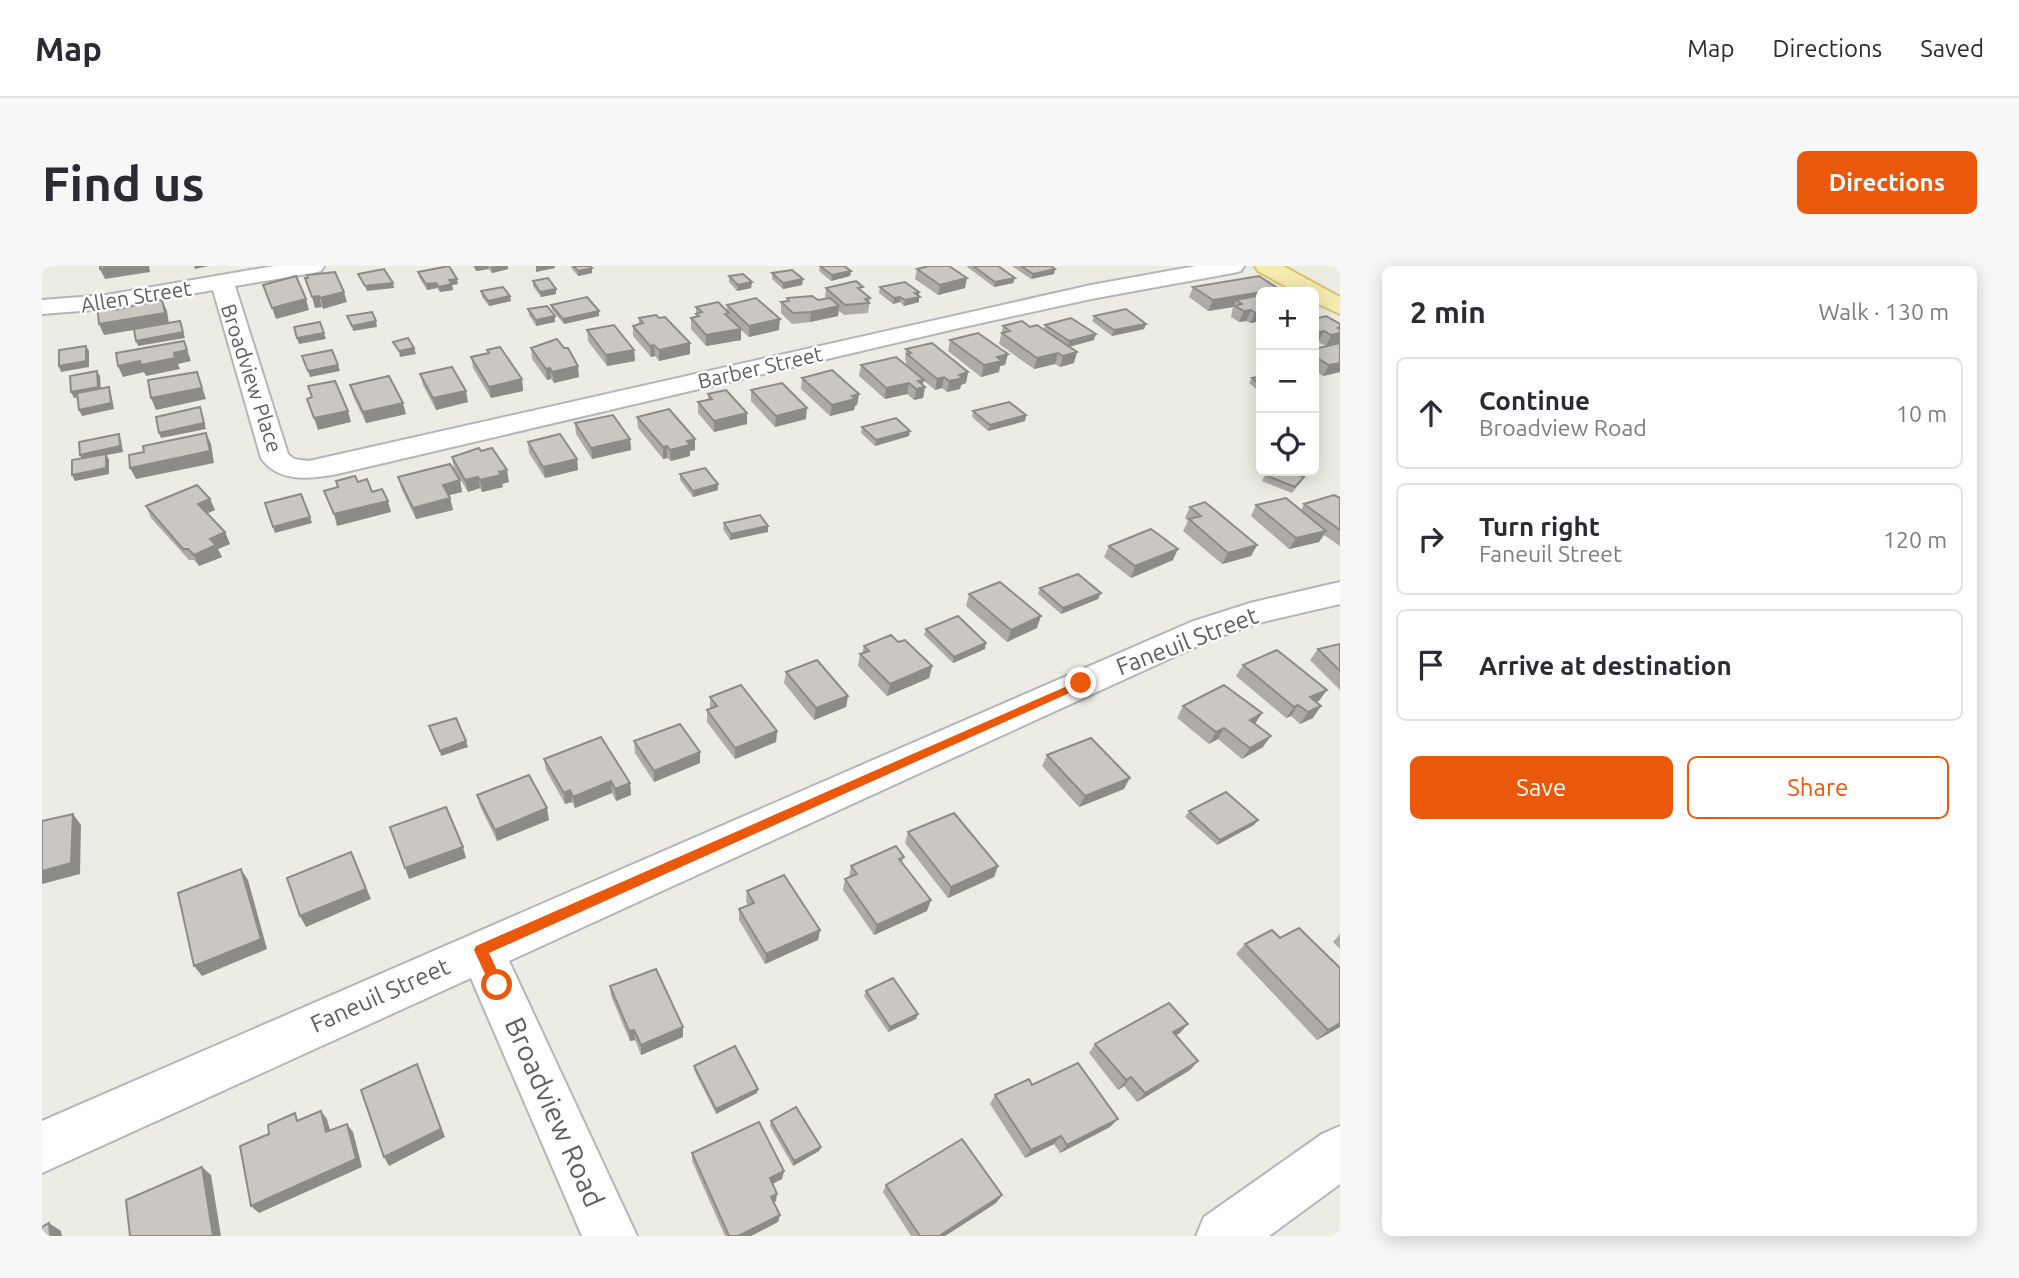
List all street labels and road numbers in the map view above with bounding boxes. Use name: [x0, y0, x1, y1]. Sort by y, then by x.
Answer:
street label: Allen Street: [79, 275, 193, 317]
street label: Broadview Place: [217, 301, 287, 455]
street label: Barber Street: [695, 341, 825, 393]
street label: Faneuil Street: [1112, 601, 1262, 680]
street label: Faneuil Street: [306, 952, 454, 1038]
street label: Broadview Road: [499, 1012, 611, 1212]

